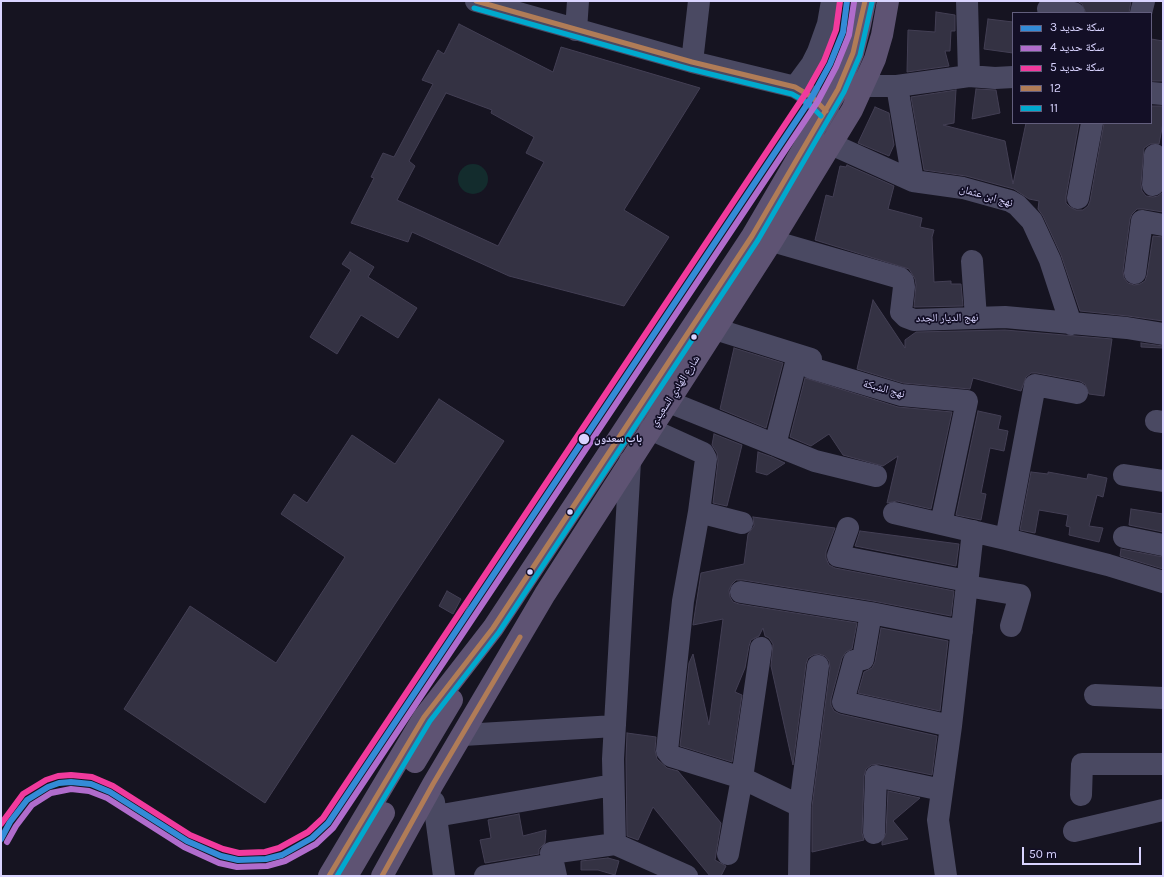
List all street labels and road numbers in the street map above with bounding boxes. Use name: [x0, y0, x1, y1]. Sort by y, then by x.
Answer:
street label: نهج ابن عثمان: [958, 182, 1014, 210]
street label: نهج الديار الجدد: [916, 311, 978, 325]
street label: شارع الهادي السعيدي: [647, 353, 703, 429]
street label: نهج الشبكة: [862, 377, 906, 401]

